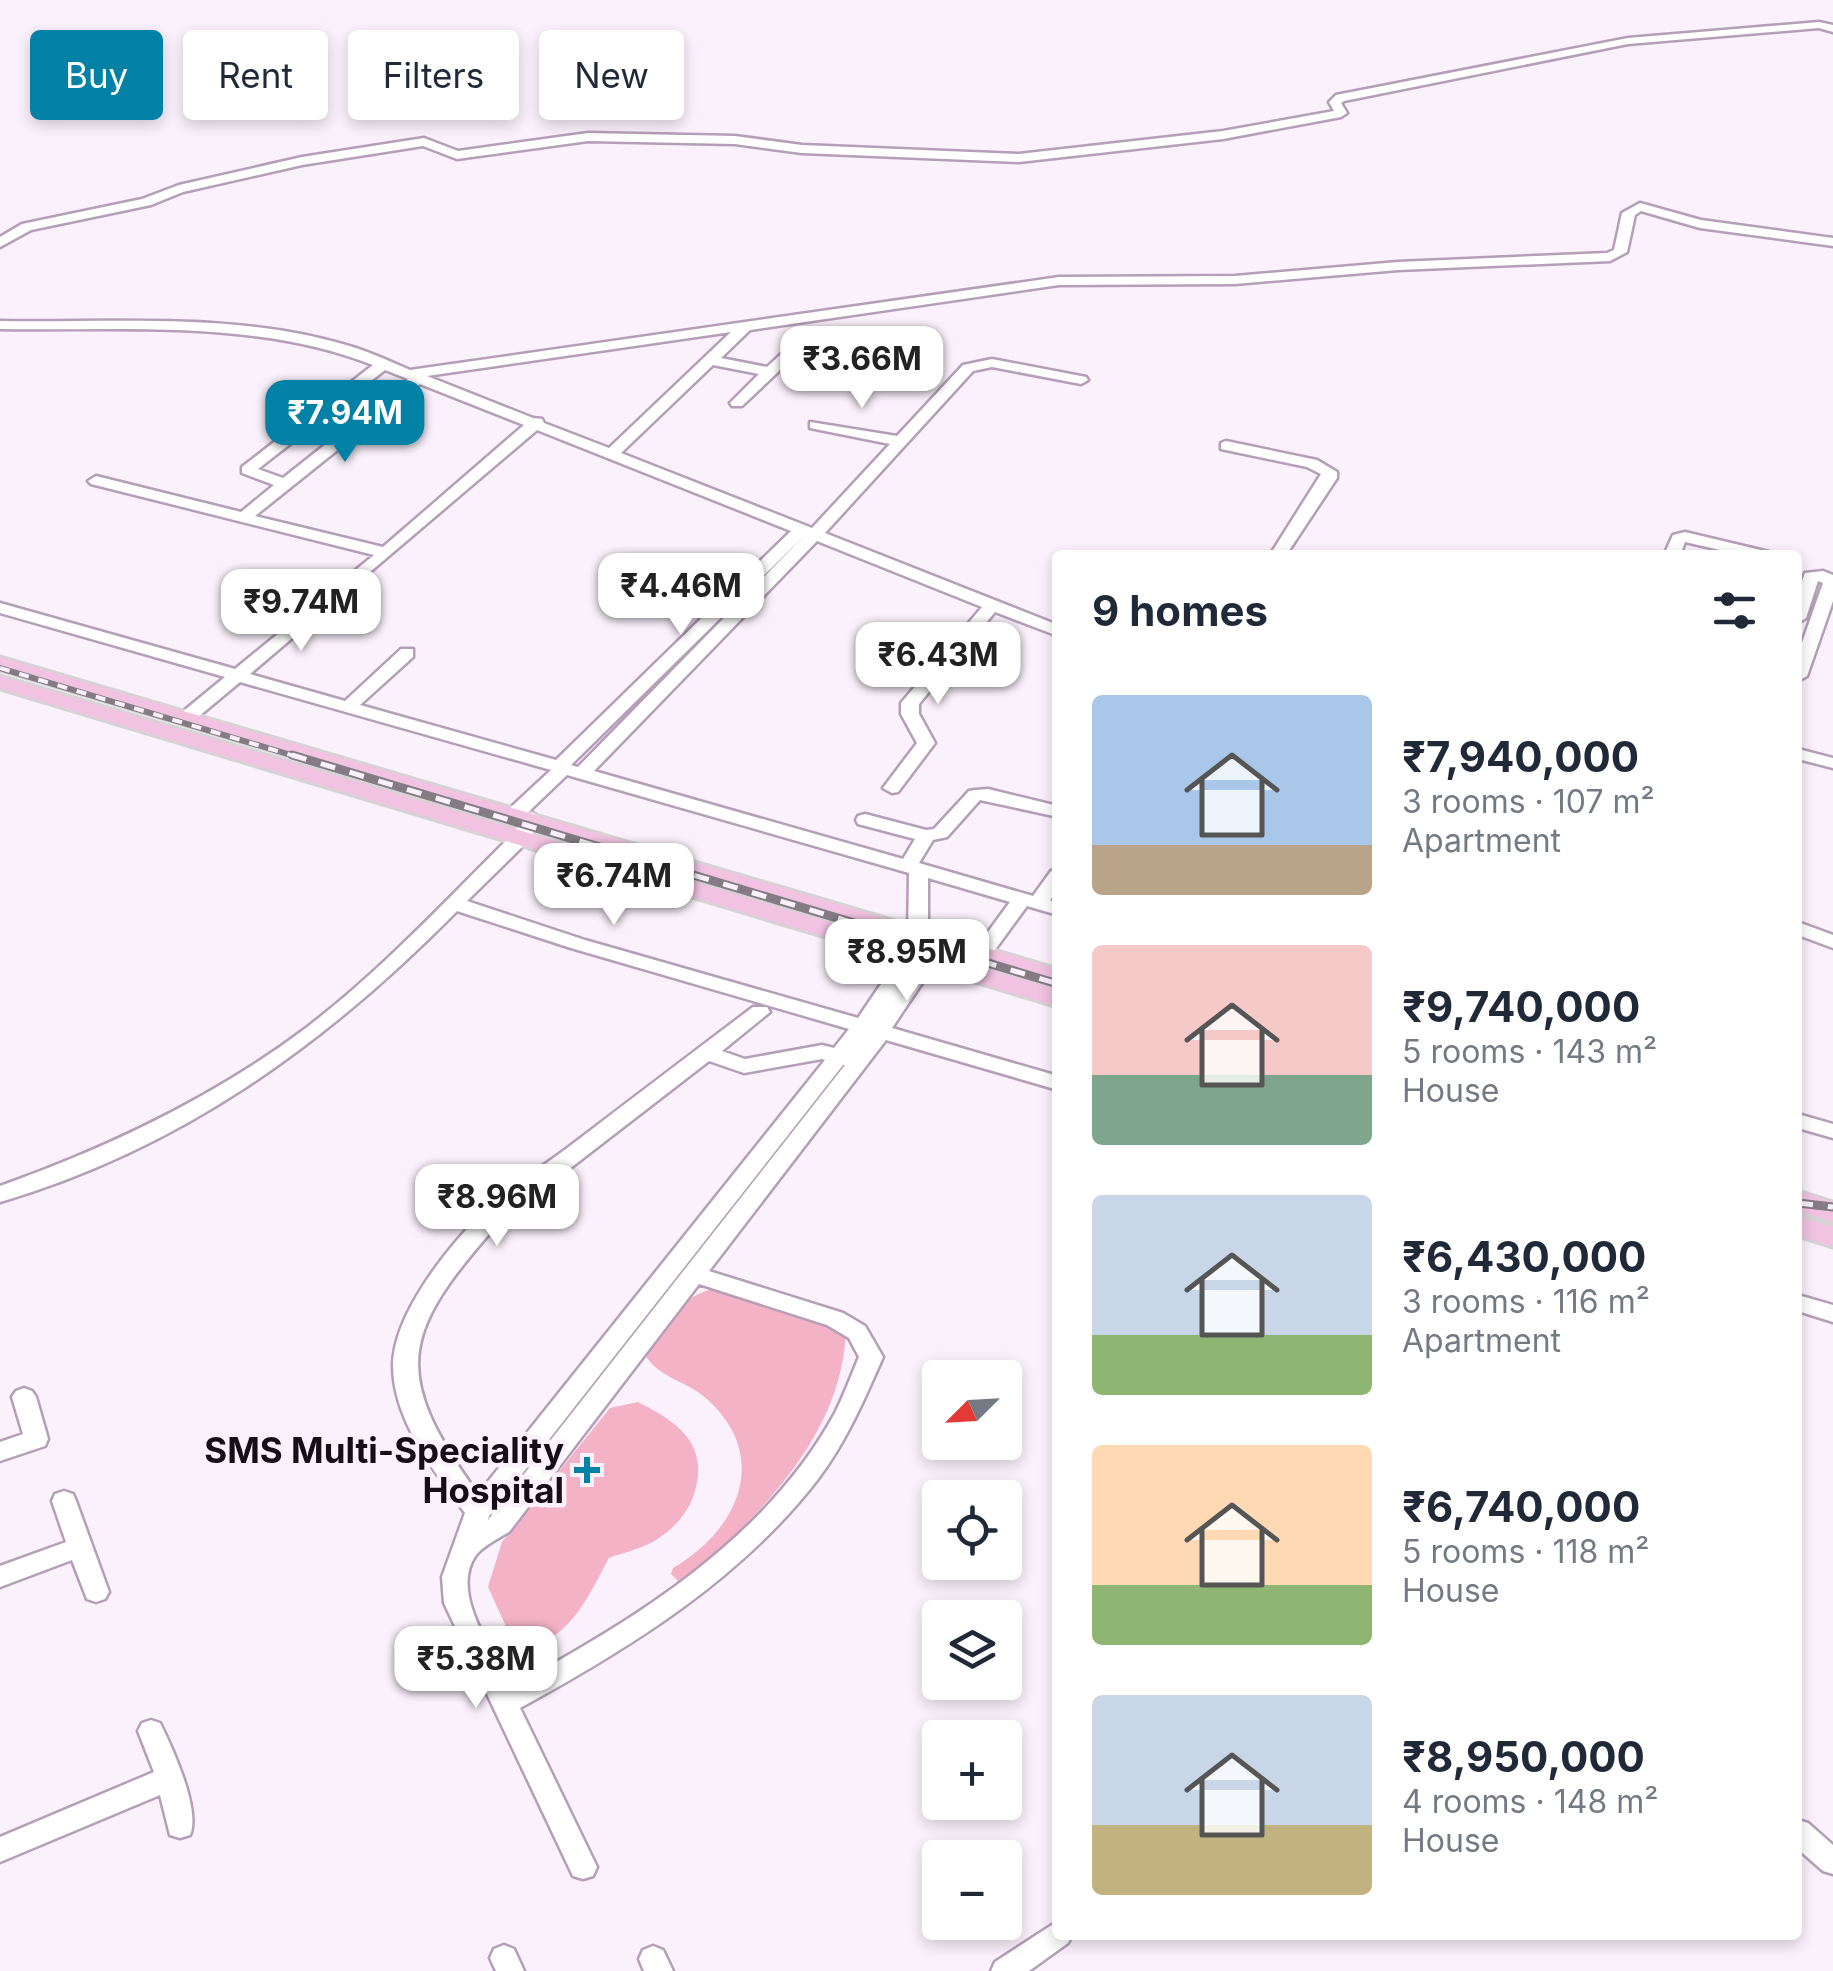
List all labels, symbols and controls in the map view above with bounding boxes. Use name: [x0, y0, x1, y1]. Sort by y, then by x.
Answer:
chip: Buy: [30, 30, 163, 120]
chip: Rent: [183, 30, 328, 120]
chip: Filters: [348, 30, 519, 120]
chip: New: [539, 30, 684, 120]
pin: ₹3.66M: [781, 326, 943, 411]
text: ₹3.66M: [802, 339, 922, 378]
pin: ₹7.94M: [264, 380, 426, 465]
text: ₹7.94M: [287, 393, 403, 432]
pin: ₹4.46M: [600, 553, 762, 638]
text: ₹4.46M: [620, 566, 742, 605]
pin: ₹9.74M: [220, 569, 382, 654]
text: ₹9.74M: [243, 582, 359, 621]
icon: filters: [1707, 583, 1762, 638]
text: 9 homes: [1092, 585, 1268, 636]
pin: ₹6.43M: [857, 622, 1019, 707]
text: ₹6.43M: [878, 635, 998, 674]
text: ₹7,940,000: [1402, 731, 1639, 782]
icon: home: [1172, 735, 1292, 855]
text: 3 rooms · 107 m²: [1402, 782, 1655, 821]
text: Apartment: [1402, 821, 1561, 860]
pin: ₹6.74M: [533, 843, 695, 928]
text: ₹6.74M: [556, 856, 672, 895]
pin: ₹8.95M: [826, 919, 988, 1004]
text: ₹8.95M: [847, 932, 967, 971]
text: ₹9,740,000: [1402, 981, 1640, 1032]
icon: home: [1172, 985, 1292, 1105]
text: 5 rooms · 143 m²: [1402, 1032, 1657, 1071]
text: House: [1402, 1071, 1499, 1110]
pin: ₹8.96M: [416, 1164, 578, 1249]
text: ₹8.96M: [437, 1177, 557, 1216]
text: ₹6,430,000: [1402, 1231, 1646, 1282]
icon: home: [1172, 1235, 1292, 1355]
text: 3 rooms · 116 m²: [1402, 1282, 1650, 1321]
text: Apartment: [1402, 1321, 1561, 1360]
north arrow: [922, 1360, 1022, 1460]
map controls: [922, 1360, 1022, 1940]
place label: SMS Multi-Speciality Hospital: [204, 1429, 564, 1511]
marker: SMS Multi-Speciality Hospital: [574, 1457, 600, 1483]
button: locate: [922, 1480, 1022, 1580]
text: ₹6,740,000: [1402, 1481, 1640, 1532]
icon: home: [1172, 1485, 1292, 1605]
text: 5 rooms · 118 m²: [1402, 1532, 1649, 1571]
text: House: [1402, 1571, 1499, 1610]
button: layers: [922, 1600, 1022, 1700]
pin: ₹5.38M: [395, 1626, 557, 1711]
text: ₹5.38M: [416, 1639, 536, 1678]
button: +: [922, 1720, 1022, 1820]
text: ₹8,950,000: [1402, 1731, 1645, 1782]
icon: home: [1172, 1735, 1292, 1855]
text: 4 rooms · 148 m²: [1402, 1782, 1658, 1821]
text: House: [1402, 1821, 1499, 1860]
button: −: [922, 1840, 1022, 1940]

